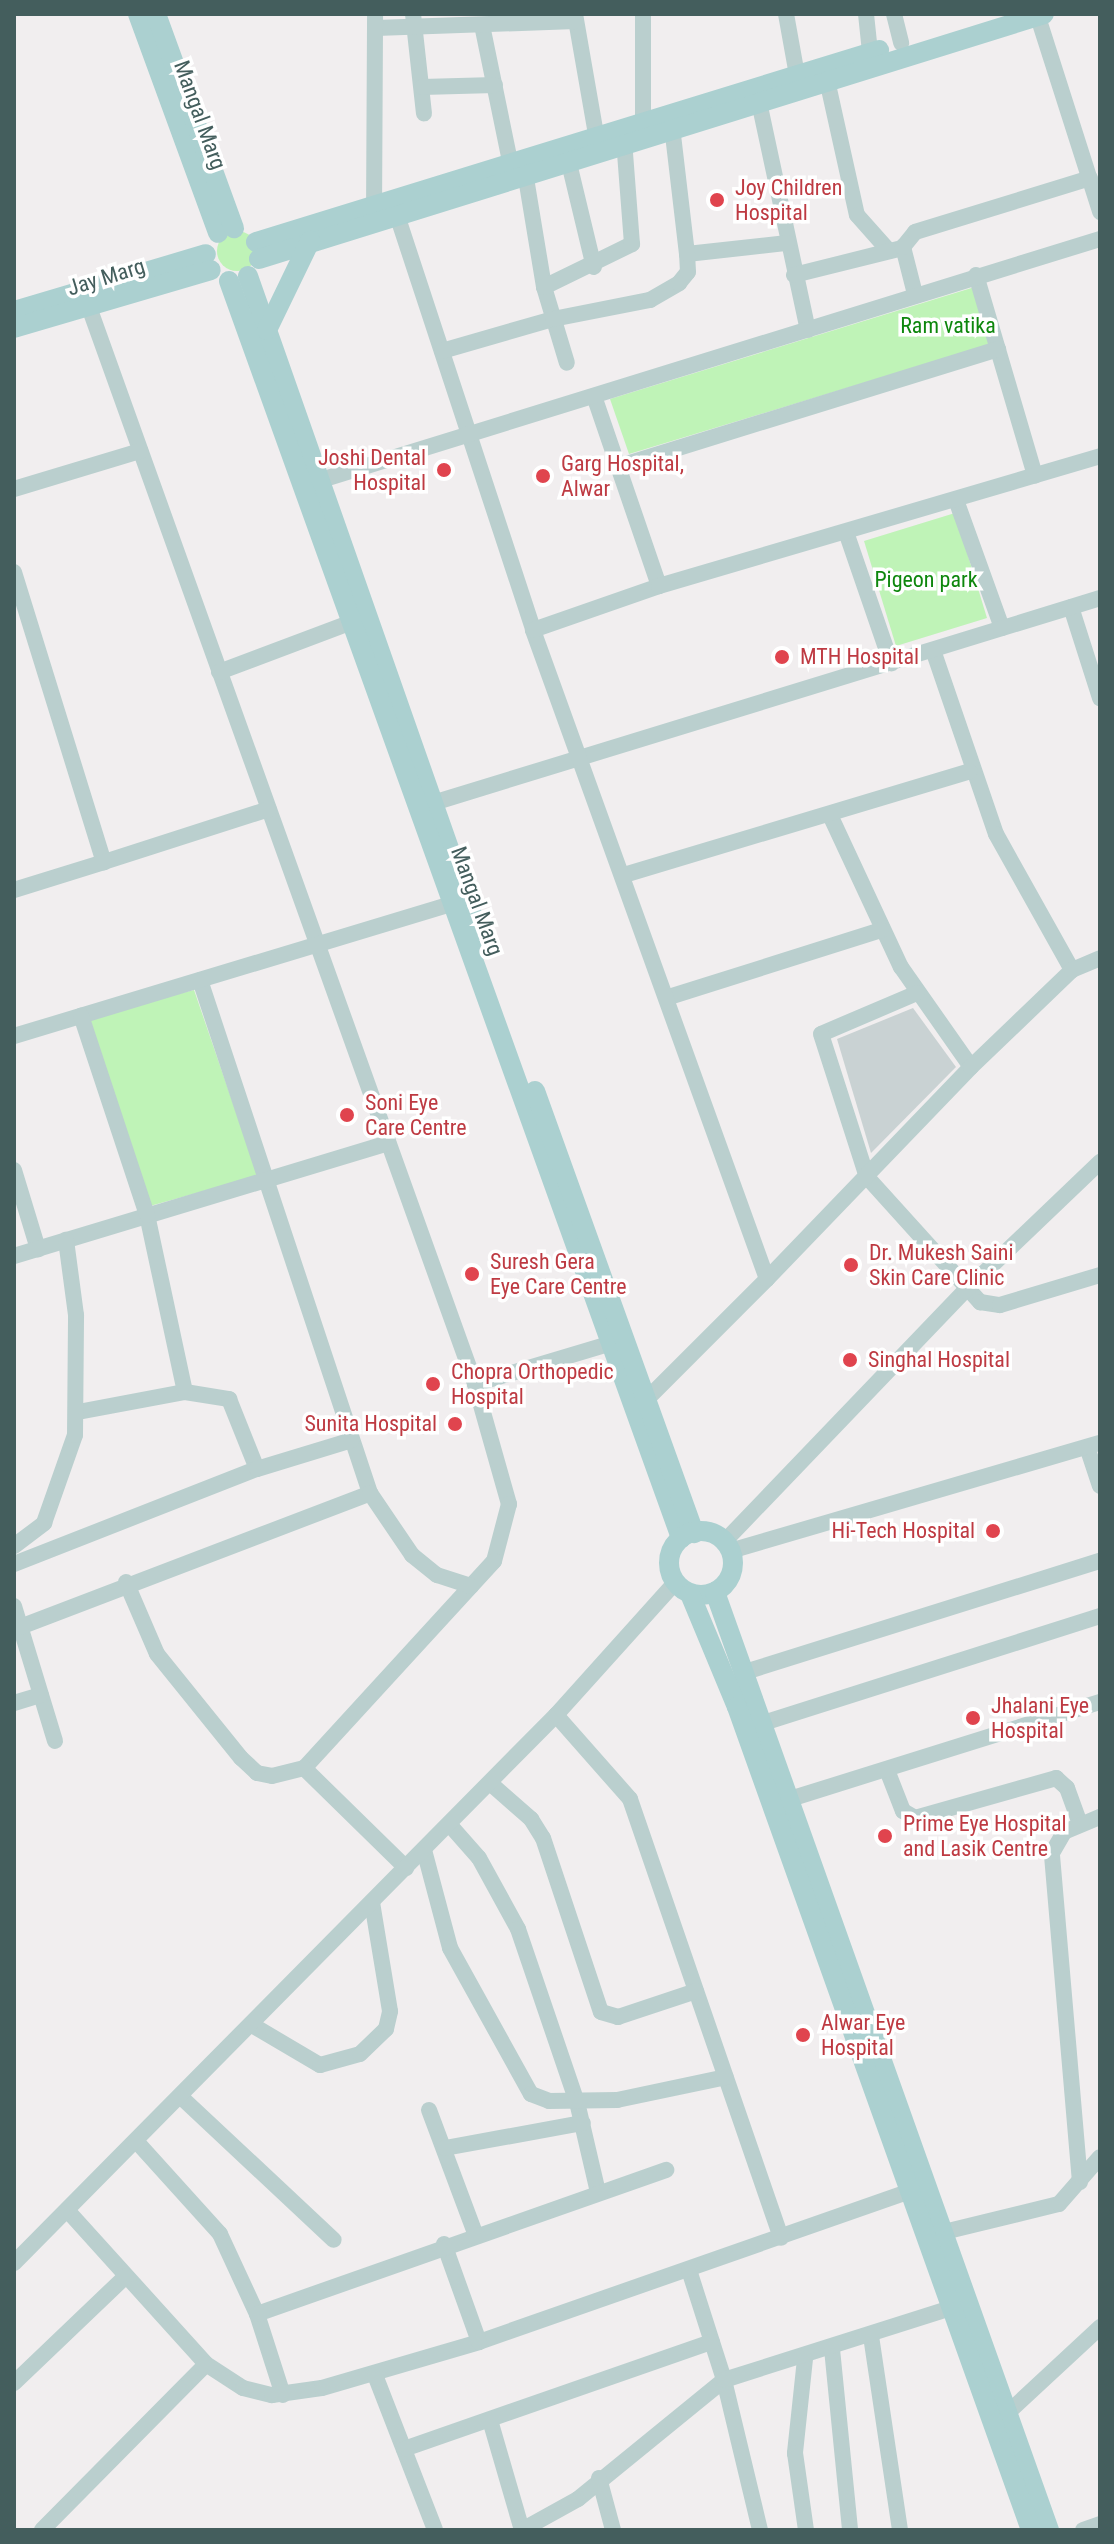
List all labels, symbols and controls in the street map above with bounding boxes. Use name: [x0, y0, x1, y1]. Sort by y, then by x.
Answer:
street label: Mangal Marg: [168, 57, 232, 173]
place label: Joy Children Hospital: [735, 174, 842, 226]
marker: Joy Children Hospital: [706, 189, 728, 211]
street label: Jay Marg: [64, 253, 148, 301]
park label: Ram vatika: [900, 313, 996, 339]
place label: Joshi Dental Hospital: [318, 444, 426, 496]
place label: Garg Hospital, Alwar: [561, 450, 684, 502]
marker: Joshi Dental Hospital: [433, 459, 455, 481]
marker: Garg Hospital, Alwar: [532, 465, 554, 487]
park label: Pigeon park: [874, 567, 978, 593]
place label: MTH Hospital: [800, 644, 919, 670]
marker: MTH Hospital: [771, 646, 793, 668]
street label: Mangal Marg: [445, 843, 509, 959]
place label: Soni Eye Care Centre: [365, 1089, 467, 1140]
marker: Soni Eye Care Centre: [336, 1104, 358, 1126]
place label: Dr. Mukesh Saini Skin Care Clinic: [869, 1239, 1013, 1290]
place label: Suresh Gera Eye Care Centre: [490, 1248, 627, 1300]
marker: Dr. Mukesh Saini Skin Care Clinic: [840, 1254, 862, 1276]
marker: Suresh Gera Eye Care Centre: [461, 1263, 483, 1285]
place label: Singhal Hospital: [868, 1347, 1010, 1373]
marker: Singhal Hospital: [839, 1349, 861, 1371]
place label: Chopra Orthopedic Hospital: [451, 1358, 614, 1410]
marker: Chopra Orthopedic Hospital: [422, 1373, 444, 1395]
place label: Sunita Hospital: [304, 1411, 437, 1437]
marker: Sunita Hospital: [444, 1413, 466, 1435]
place label: Hi-Tech Hospital: [832, 1518, 975, 1544]
marker: Hi-Tech Hospital: [982, 1520, 1004, 1542]
place label: Jhalani Eye Hospital: [991, 1692, 1089, 1744]
marker: Jhalani Eye Hospital: [962, 1707, 984, 1729]
place label: Prime Eye Hospital and Lasik Centre: [903, 1810, 1067, 1862]
marker: Prime Eye Hospital and Lasik Centre: [874, 1825, 896, 1847]
place label: Alwar Eye Hospital: [821, 2009, 905, 2060]
marker: Alwar Eye Hospital: [792, 2024, 814, 2046]

